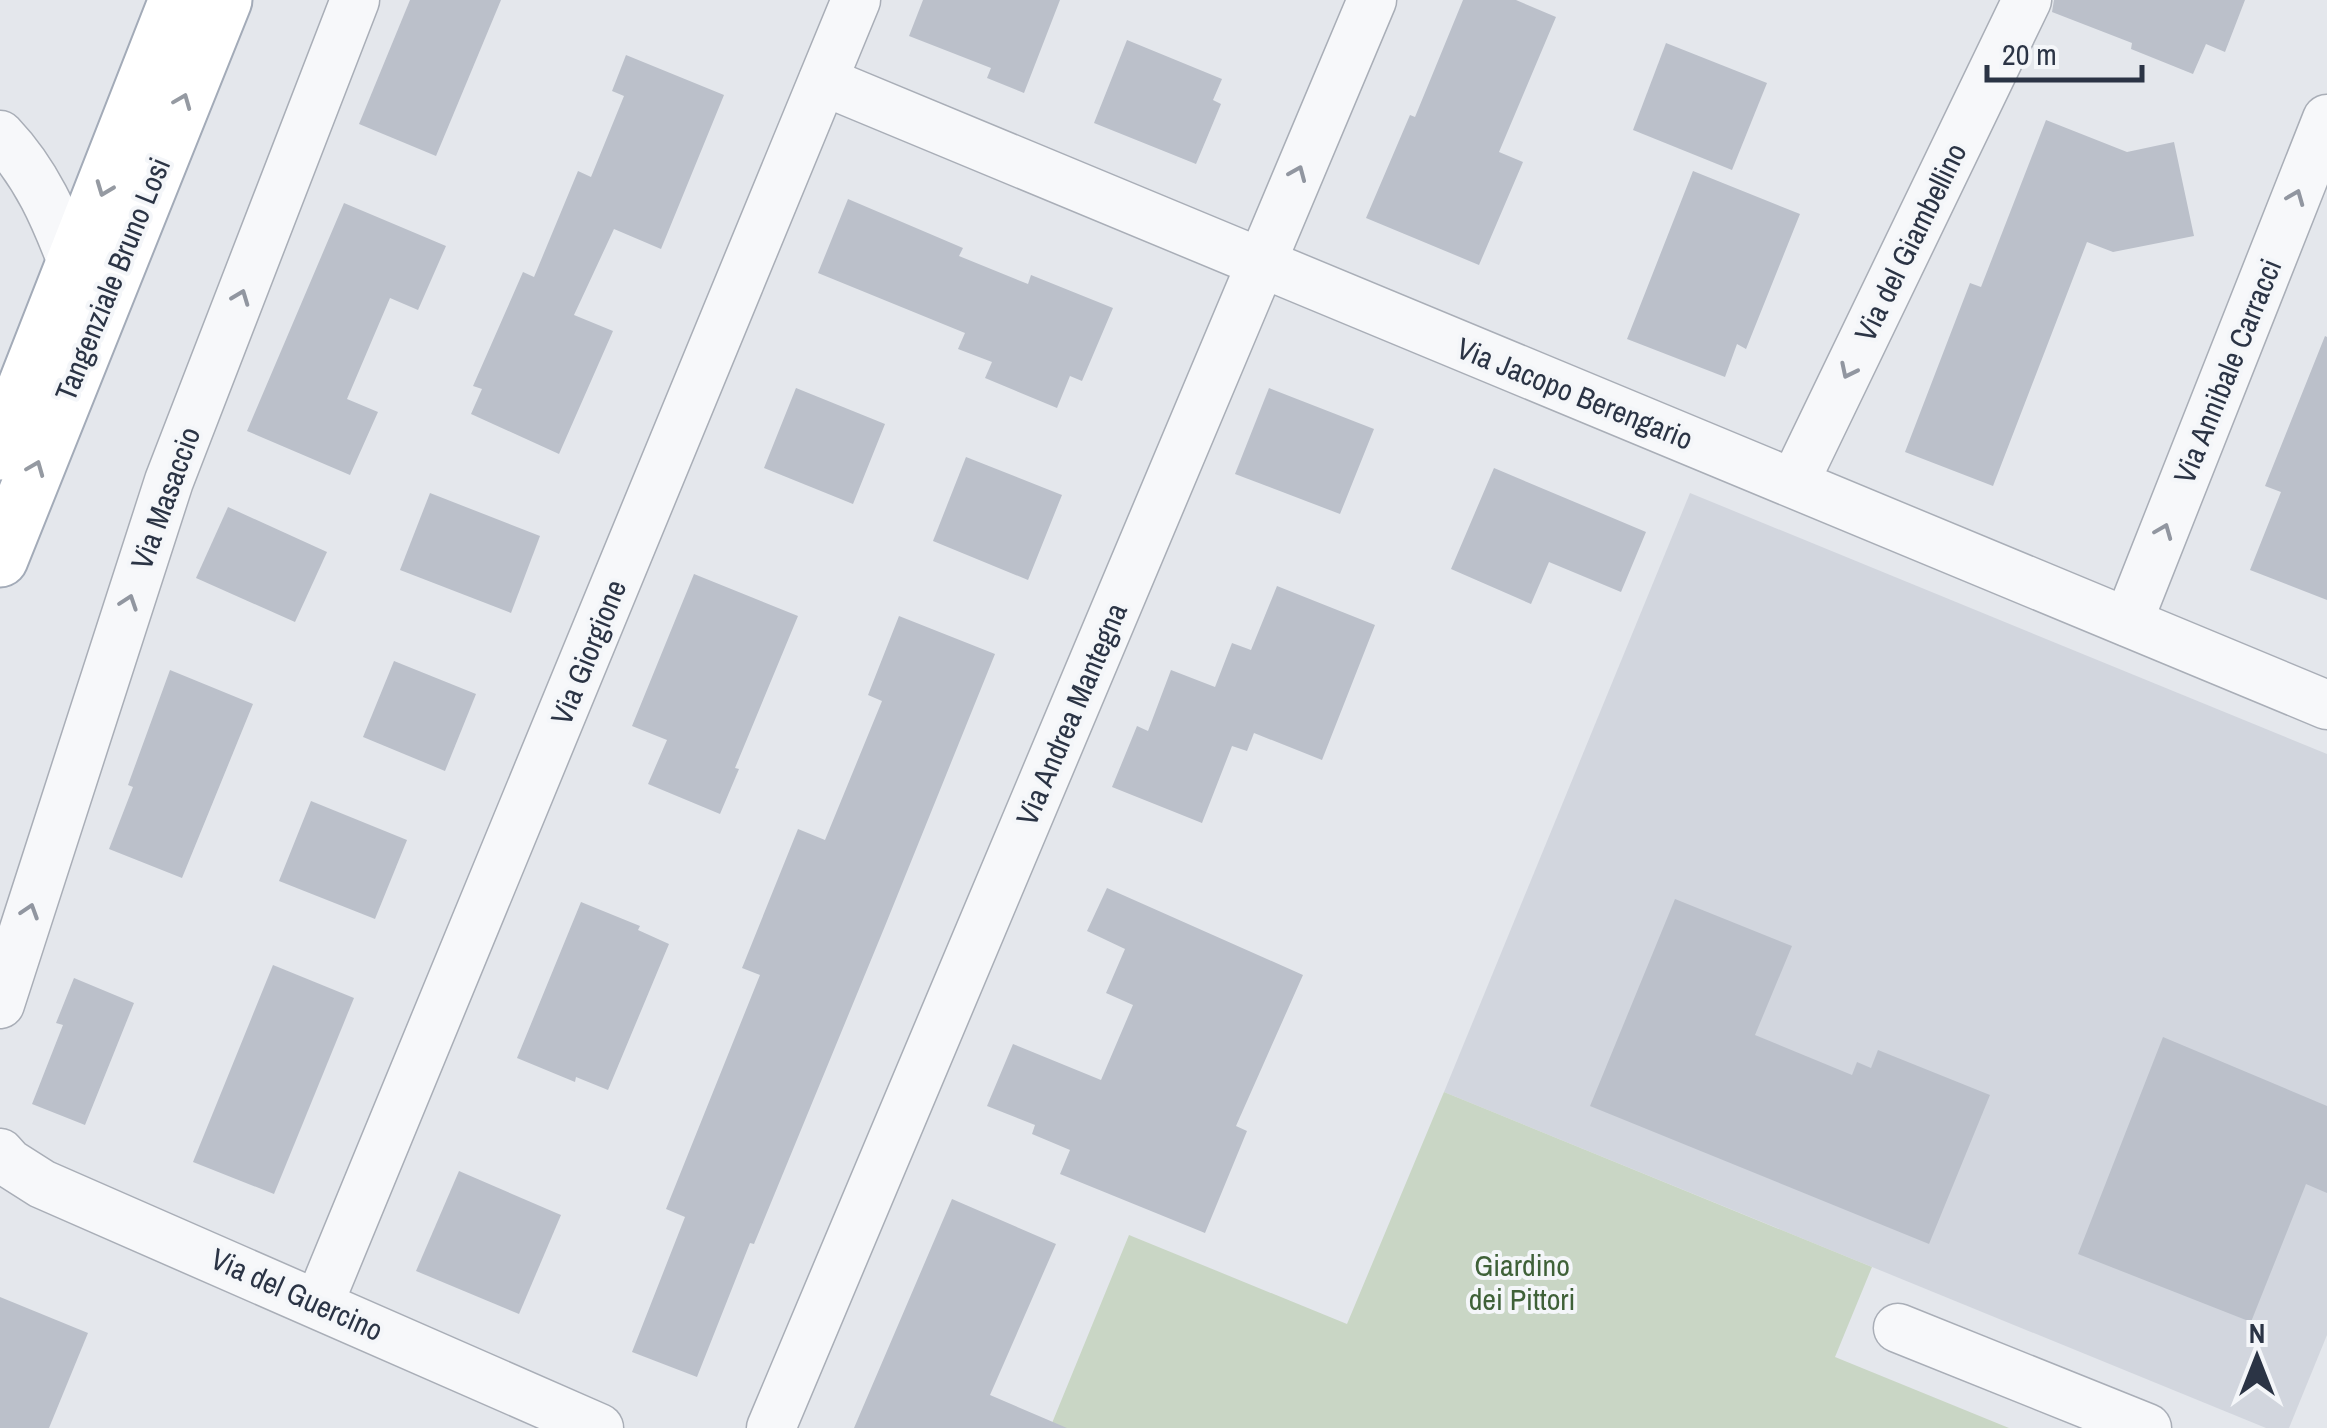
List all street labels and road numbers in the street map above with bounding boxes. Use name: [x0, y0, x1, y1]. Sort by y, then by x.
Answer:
street label: Via del Giambellino: [1845, 136, 1975, 348]
street label: Tangenziale Bruno Losi: [45, 151, 179, 407]
street label: Via Annibale Carracci: [2164, 253, 2290, 489]
street label: Via Jacopo Berengario: [1451, 327, 1699, 459]
street label: Via Masaccio: [121, 421, 209, 575]
street label: Via Giorgione: [541, 574, 635, 730]
street label: Via Andrea Mantegna: [1006, 597, 1136, 831]
street label: Via del Guercino: [205, 1238, 389, 1350]

